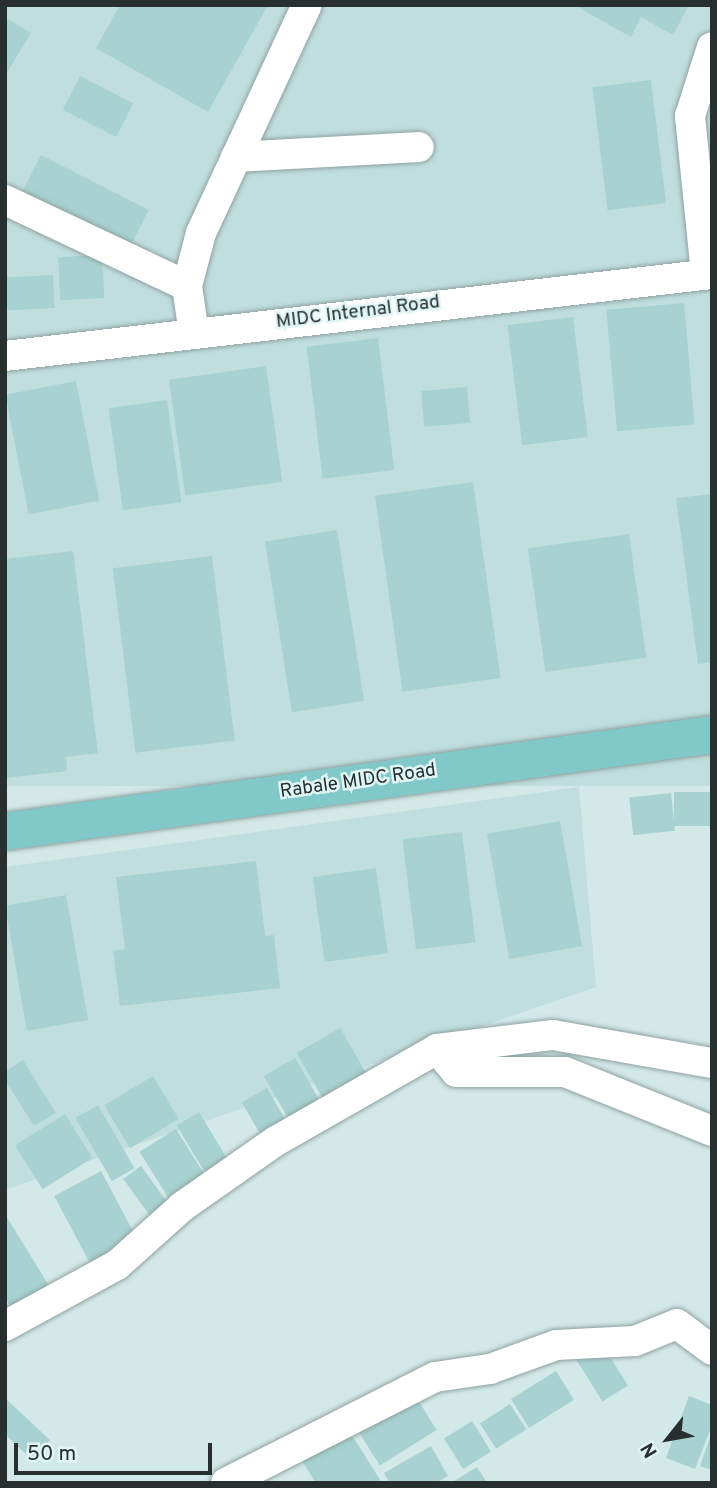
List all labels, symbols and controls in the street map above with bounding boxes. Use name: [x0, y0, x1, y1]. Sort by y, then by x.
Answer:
street label: MIDC Internal Road: [275, 292, 441, 334]
street label: Rabale MIDC Road: [279, 760, 437, 804]
north arrow: [633, 1404, 703, 1474]
scale bar: [18, 1428, 215, 1472]
text: N: [636, 1438, 664, 1462]
text: 50 m: [27, 1441, 76, 1468]

